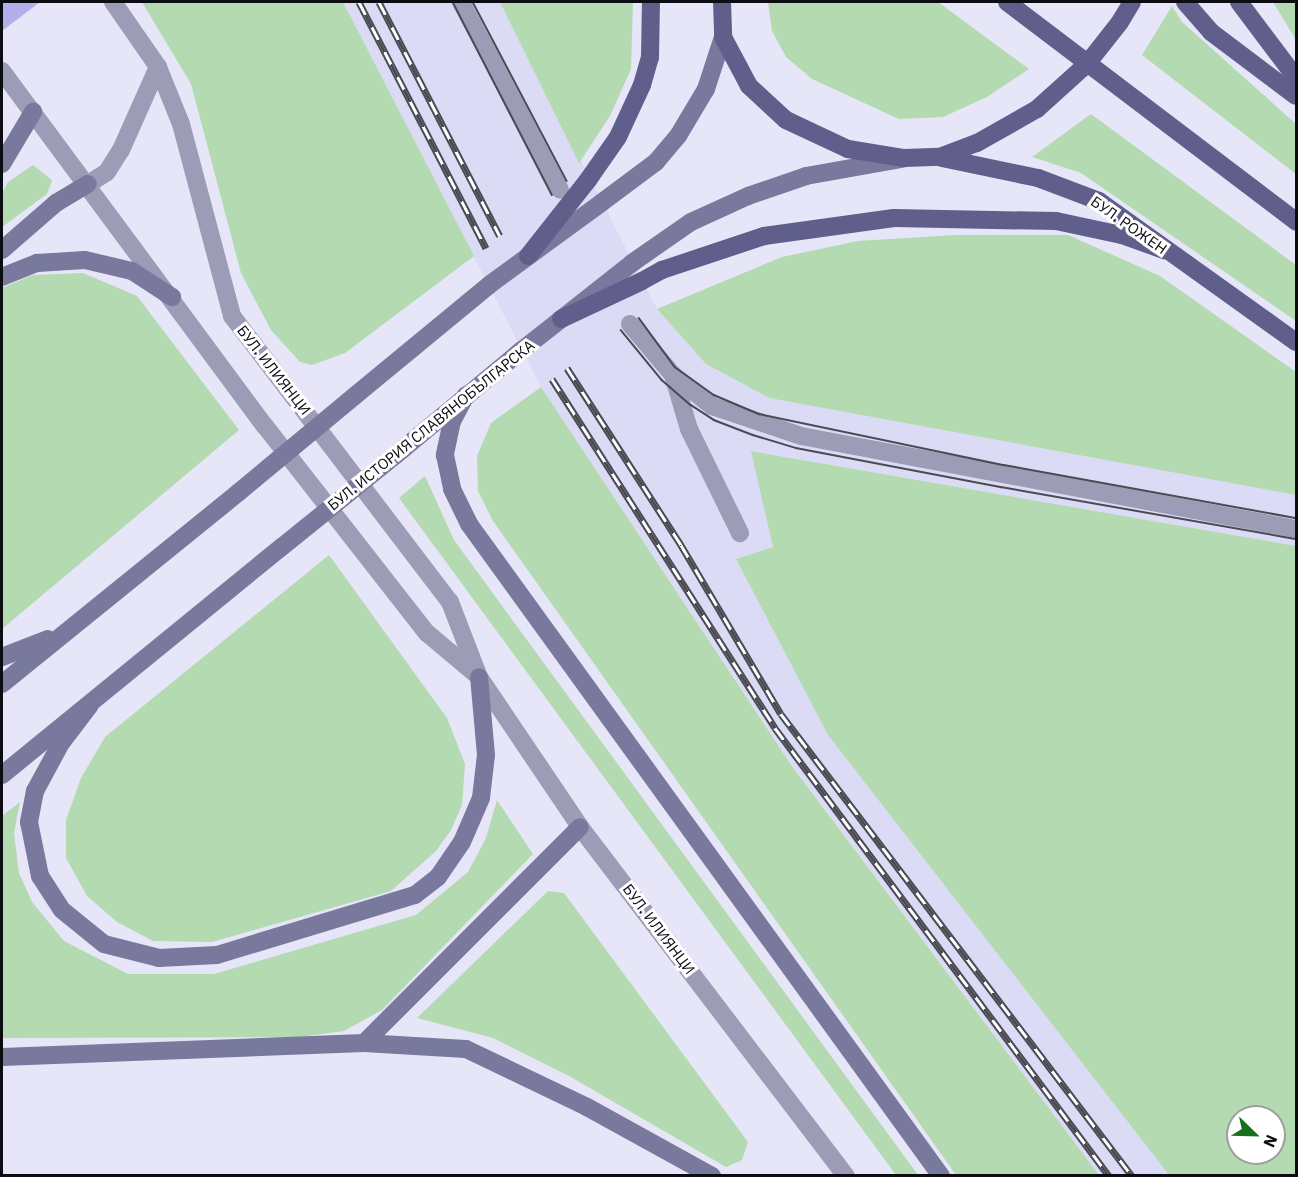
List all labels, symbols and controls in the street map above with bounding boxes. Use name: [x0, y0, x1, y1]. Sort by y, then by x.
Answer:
street label: БУЛ. РОЖЕН: [1088, 192, 1170, 258]
street label: БУЛ. ИЛИЯНЦИ: [234, 322, 314, 418]
street label: БУЛ. ИСТОРИЯ СЛАВЯНОБЪЛГАРСКА: [324, 336, 538, 514]
street label: БУЛ. ИЛИЯНЦИ: [619, 880, 699, 978]
north arrow: [1226, 1105, 1286, 1165]
text: N: [1259, 1132, 1282, 1150]

